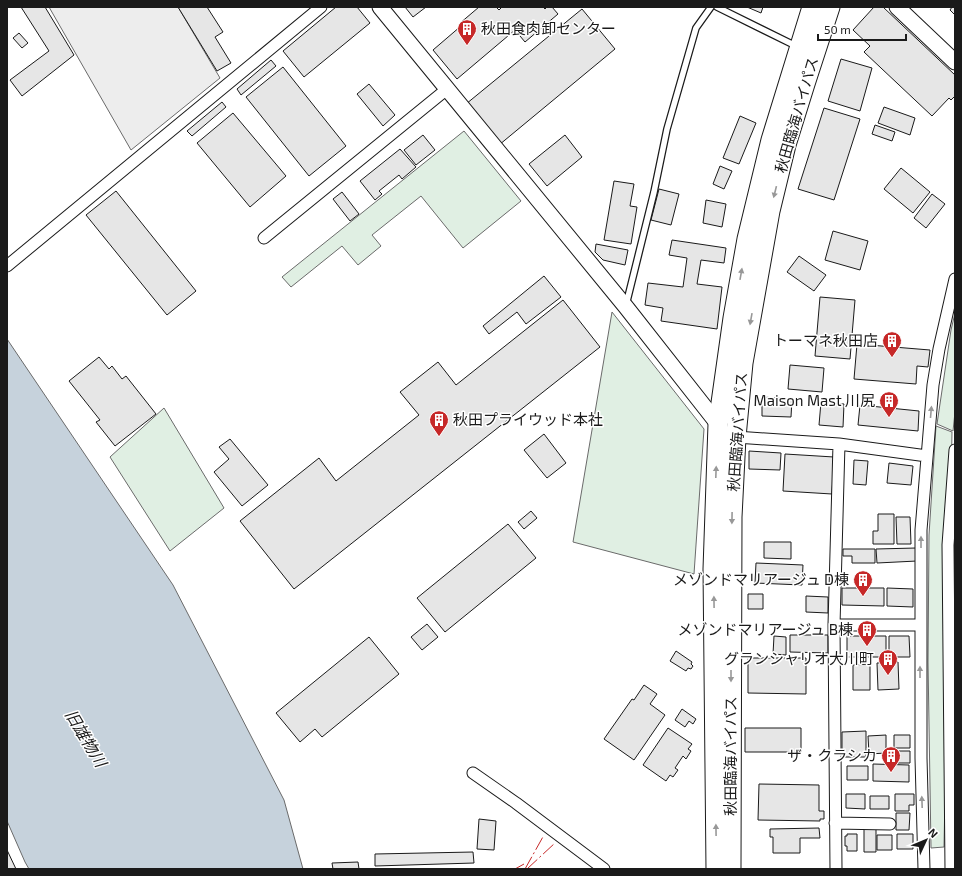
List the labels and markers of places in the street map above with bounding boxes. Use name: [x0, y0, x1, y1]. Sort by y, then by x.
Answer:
building icon: 秋田食肉卸センター: [456, 18, 478, 46]
place label: 秋田食肉卸センター: [481, 19, 616, 37]
building icon: トーマネ秋田店: [881, 330, 903, 358]
place label: トーマネ秋田店: [773, 331, 878, 349]
building icon: Maison Mast 川尻: [878, 390, 900, 418]
place label: Maison Mast 川尻: [754, 391, 875, 409]
building icon: 秋田プライウッド本社: [428, 409, 450, 437]
place label: 秋田プライウッド本社: [453, 410, 603, 428]
building icon: メゾンドマリアージュ D棟: [852, 569, 874, 597]
place label: メゾンドマリアージュ D棟: [673, 570, 849, 588]
building icon: メゾンドマリアージュ B棟: [856, 619, 878, 647]
place label: メゾンドマリアージュ B棟: [678, 620, 853, 638]
building icon: グランシャリオ大川町: [877, 648, 899, 676]
place label: グランシャリオ大川町: [724, 649, 874, 667]
building icon: ザ・クラシカ: [880, 745, 902, 773]
place label: ザ・クラシカ: [787, 746, 877, 764]

